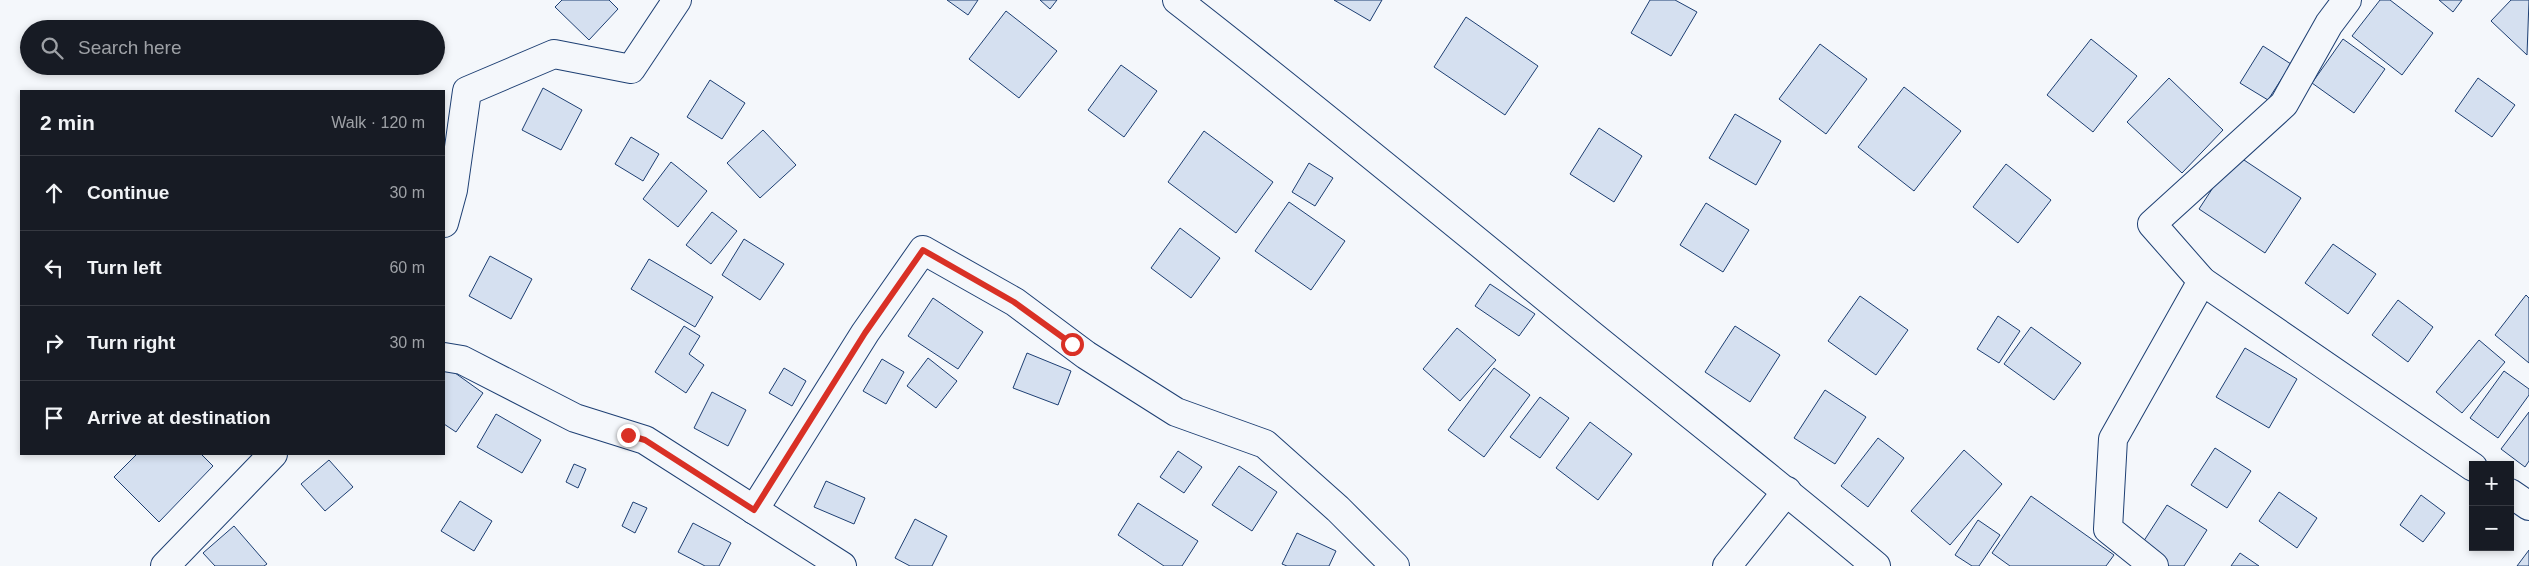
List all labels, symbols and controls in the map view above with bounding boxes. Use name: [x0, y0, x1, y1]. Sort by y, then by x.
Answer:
search box: [20, 20, 445, 75]
icon: search: [38, 34, 66, 62]
text: Search here: [78, 37, 182, 58]
text: 2 min: [40, 111, 95, 134]
text: Walk · 120 m: [331, 114, 425, 131]
icon: ahead: [40, 179, 68, 207]
text: Continue: [87, 182, 169, 203]
text: 30 m: [389, 184, 425, 201]
icon: left: [40, 254, 68, 282]
text: Turn left: [87, 257, 162, 278]
text: 60 m: [389, 259, 425, 276]
icon: right: [40, 329, 68, 357]
text: Turn right: [87, 332, 175, 353]
route start: [1061, 333, 1084, 356]
text: 30 m: [389, 334, 425, 351]
icon: arrive: [40, 404, 68, 432]
text: Arrive at destination: [87, 407, 271, 428]
route end: [617, 424, 640, 447]
map controls: [2469, 461, 2514, 551]
button: +: [2469, 461, 2514, 506]
button: −: [2469, 506, 2514, 551]

